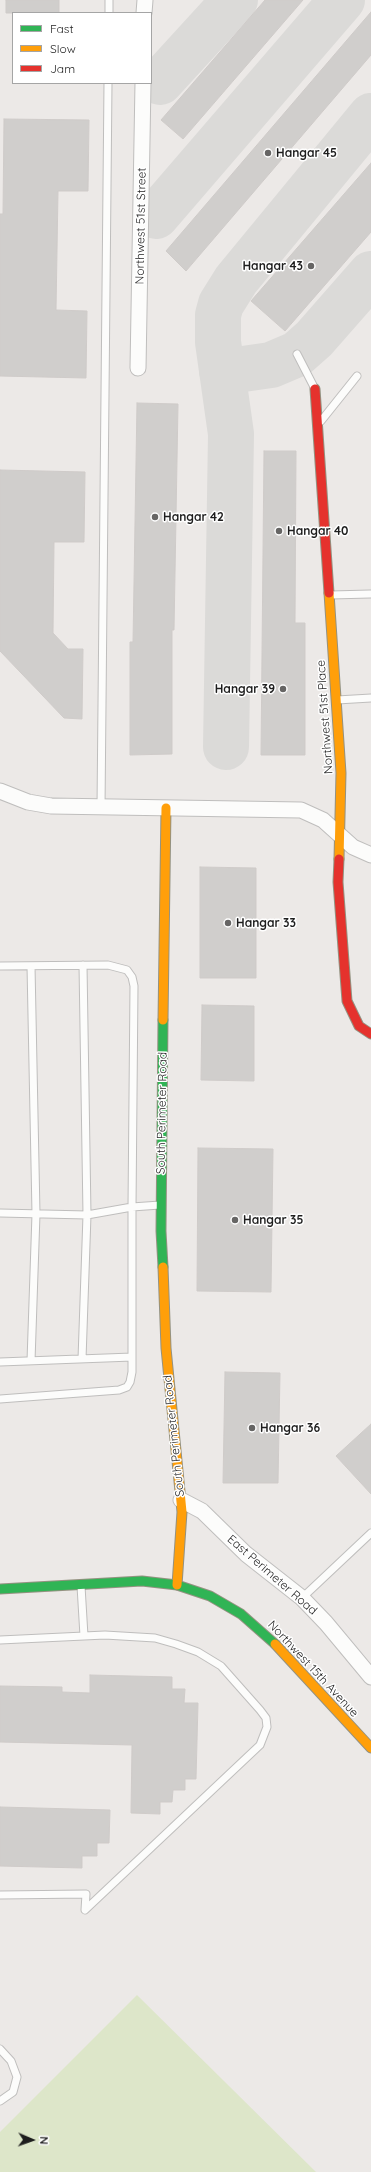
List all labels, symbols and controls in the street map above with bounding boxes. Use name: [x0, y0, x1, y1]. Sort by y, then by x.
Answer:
legend: [12, 12, 152, 84]
text: Fast: [50, 21, 74, 36]
text: Slow: [50, 41, 76, 56]
text: Jam: [50, 61, 75, 76]
place label: Hangar 45: [276, 146, 337, 160]
marker: Hangar 45: [263, 148, 273, 158]
street label: Northwest 51st Street: [133, 167, 149, 285]
place label: Hangar 43: [242, 259, 303, 273]
marker: Hangar 43: [306, 261, 316, 271]
place label: Hangar 42: [163, 510, 224, 524]
marker: Hangar 42: [150, 512, 160, 522]
place label: Hangar 40: [287, 524, 348, 538]
marker: Hangar 40: [274, 526, 284, 536]
street label: Northwest 51st Place: [314, 659, 336, 775]
place label: Hangar 39: [215, 682, 275, 696]
marker: Hangar 39: [278, 684, 288, 694]
place label: Hangar 33: [236, 916, 296, 930]
marker: Hangar 33: [223, 918, 233, 928]
street label: South Perimeter Road: [154, 1052, 170, 1174]
place label: Hangar 35: [243, 1213, 303, 1227]
marker: Hangar 35: [230, 1215, 240, 1225]
street label: South Perimeter Road: [160, 1375, 188, 1497]
place label: Hangar 36: [260, 1421, 320, 1435]
marker: Hangar 36: [247, 1423, 257, 1433]
street label: East Perimeter Road: [224, 1532, 320, 1618]
street label: Northwest 15th Avenue: [265, 1618, 361, 1720]
north arrow: [12, 2120, 52, 2160]
text: N: [37, 2136, 51, 2145]

